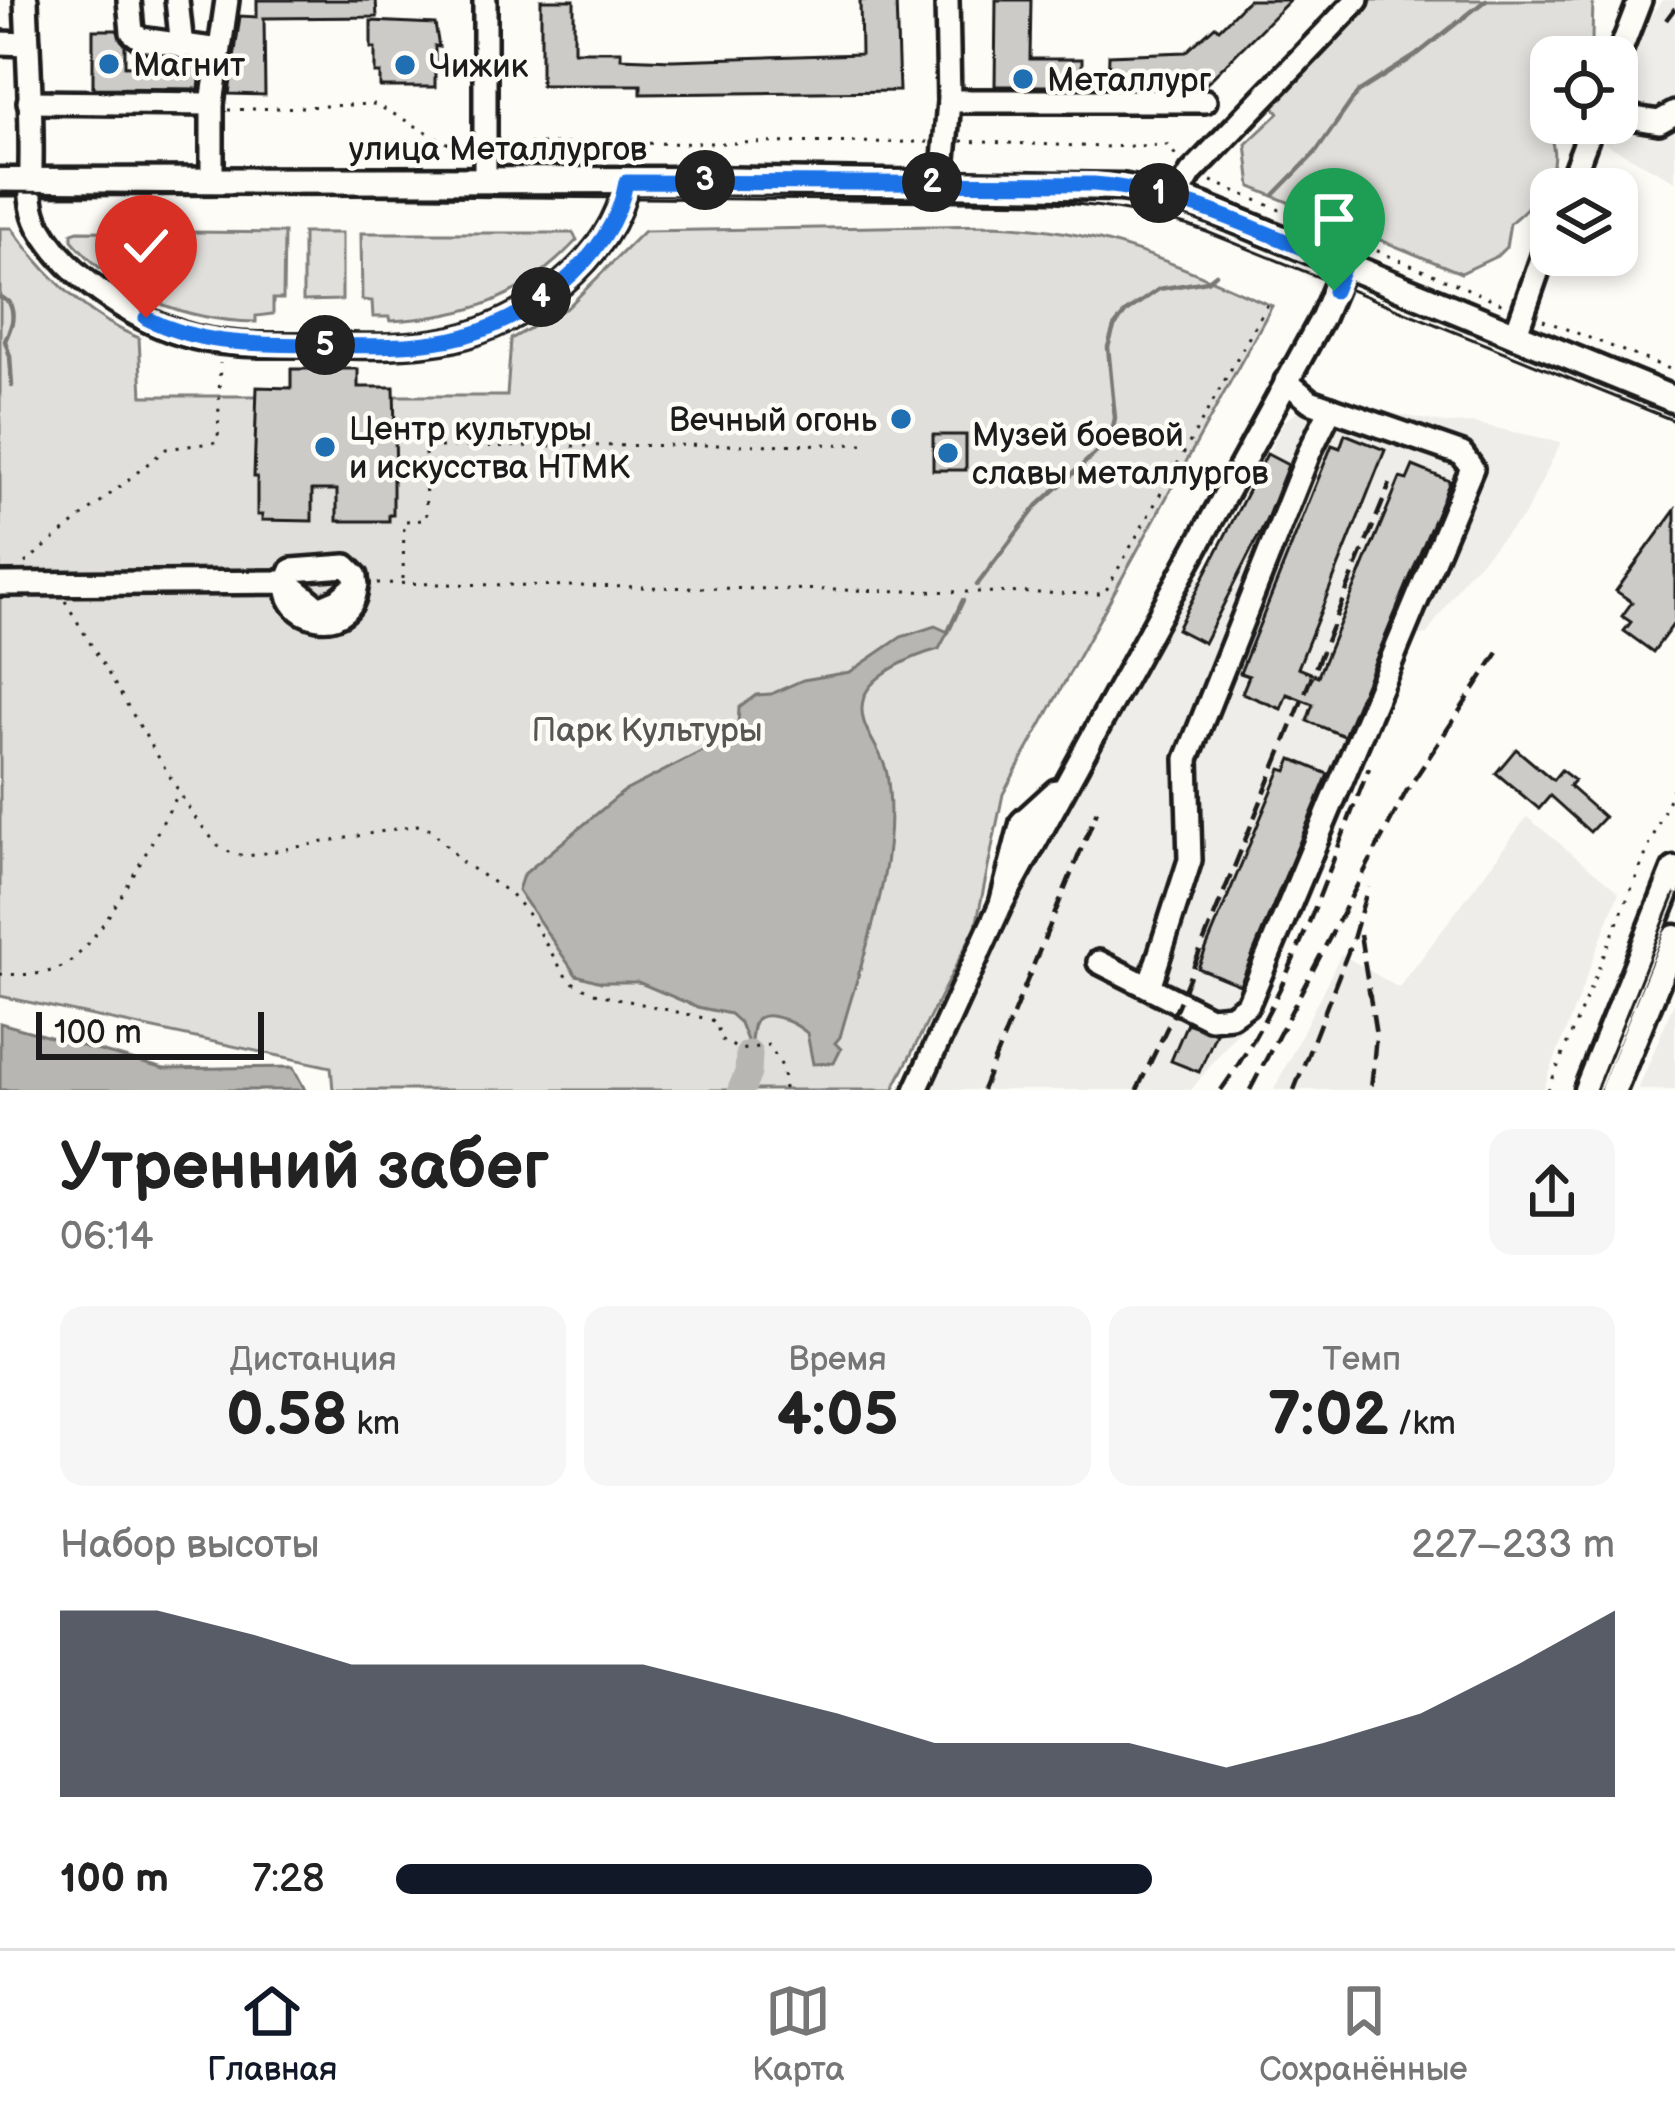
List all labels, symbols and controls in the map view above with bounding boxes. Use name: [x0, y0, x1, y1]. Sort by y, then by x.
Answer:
map controls: [1530, 36, 1638, 276]
button: locate: [1530, 36, 1638, 144]
place label: Магнит: [133, 46, 246, 86]
place label: Чижик: [429, 47, 529, 87]
marker: Магнит: [96, 51, 122, 77]
marker: Чижик: [392, 52, 418, 78]
place label: Металлург: [1047, 61, 1211, 101]
marker: Металлург: [1010, 66, 1036, 92]
street label: улица Металлургов: [349, 130, 647, 170]
pin: 3: [675, 150, 735, 210]
pin: 2: [902, 152, 962, 212]
text: 3: [695, 160, 715, 200]
text: 2: [922, 162, 942, 202]
pin: 1: [1129, 163, 1189, 223]
pin: [1283, 168, 1385, 291]
button: layers: [1530, 168, 1638, 276]
text: 1: [1152, 173, 1166, 213]
icon: arrive: [1301, 186, 1367, 252]
pin: [95, 195, 197, 318]
icon: check: [113, 213, 179, 279]
pin: 4: [511, 267, 571, 327]
text: 4: [531, 277, 551, 317]
pin: 5: [295, 315, 355, 375]
text: 5: [315, 325, 335, 365]
place label: Вечный огонь: [669, 401, 877, 441]
marker: Вечный огонь: [888, 406, 914, 432]
place label: Центр культуры и искусства НТМК: [349, 410, 630, 488]
place label: Музей боевой славы металлургов: [972, 416, 1269, 494]
marker: Центр культуры и искусства НТМК: [312, 434, 338, 460]
marker: Музей боевой славы металлургов: [935, 440, 961, 466]
park label: Парк Культуры: [532, 711, 762, 751]
scale bar: [36, 1006, 264, 1059]
text: 100 m: [54, 1013, 142, 1053]
text: Утренний забег: [60, 1129, 549, 1208]
button: share: [1489, 1129, 1615, 1255]
text: 06:14: [60, 1214, 154, 1261]
text: Дистанция: [230, 1340, 397, 1380]
text: Время: [788, 1340, 887, 1380]
text: Темп: [1323, 1340, 1401, 1380]
text: 0.58: [226, 1380, 348, 1452]
text: 4:05: [777, 1380, 898, 1452]
text: 7:02: [1268, 1380, 1389, 1452]
text: km: [348, 1404, 400, 1444]
text: /km: [1389, 1404, 1456, 1444]
text: Набор высоты: [60, 1522, 320, 1569]
text: 227–233 m: [1411, 1522, 1615, 1569]
text: 100 m: [60, 1856, 169, 1903]
text: 7:28: [252, 1856, 325, 1903]
tab: Главная: [207, 1978, 337, 2090]
tab: Карта: [752, 1978, 845, 2090]
tab: Сохранённые: [1259, 1978, 1468, 2090]

